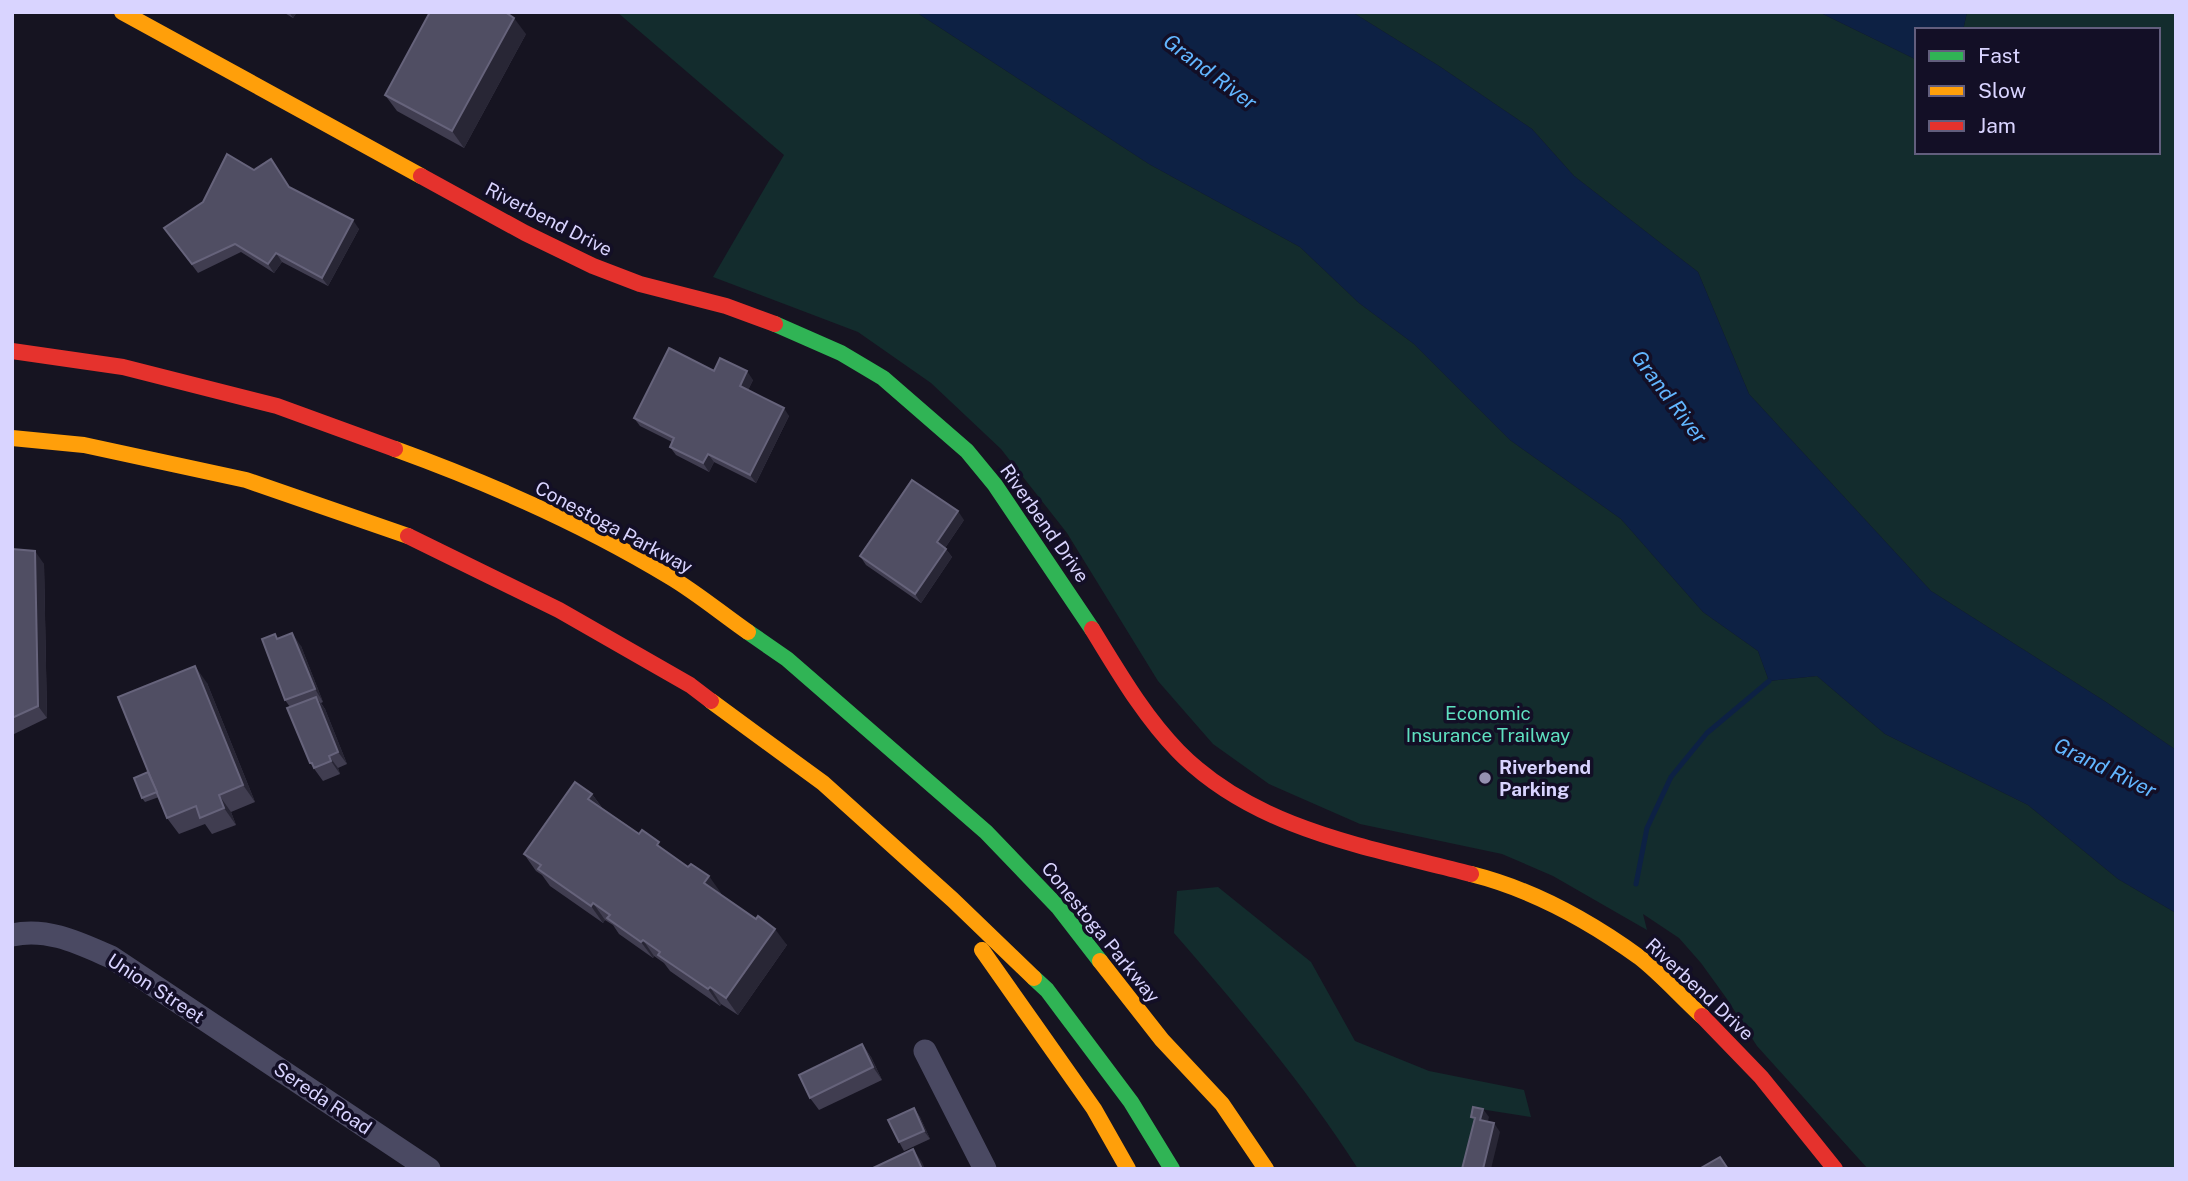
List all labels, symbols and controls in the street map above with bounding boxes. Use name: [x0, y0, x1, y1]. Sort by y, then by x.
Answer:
water label: Grand River: [1159, 28, 1263, 115]
legend: [1915, 28, 2160, 154]
text: Fast: [1978, 43, 2020, 68]
text: Slow: [1978, 78, 2026, 103]
text: Jam: [1978, 113, 2016, 138]
street label: Riverbend Drive: [482, 178, 616, 260]
water label: Grand River: [1626, 345, 1713, 449]
street label: Riverbend Drive: [996, 460, 1094, 586]
street label: Conestoga Parkway: [532, 476, 696, 578]
park label: Economic Insurance Trailway: [1406, 702, 1570, 746]
water label: Grand River: [2050, 732, 2161, 803]
place label: Riverbend Parking: [1499, 756, 1591, 800]
marker: Riverbend Parking: [1477, 770, 1493, 786]
street label: Conestoga Parkway: [1037, 857, 1165, 1007]
street label: Riverbend Drive: [1641, 933, 1759, 1045]
street label: Union Street: [104, 949, 208, 1027]
street label: Sereda Road: [270, 1057, 376, 1139]

